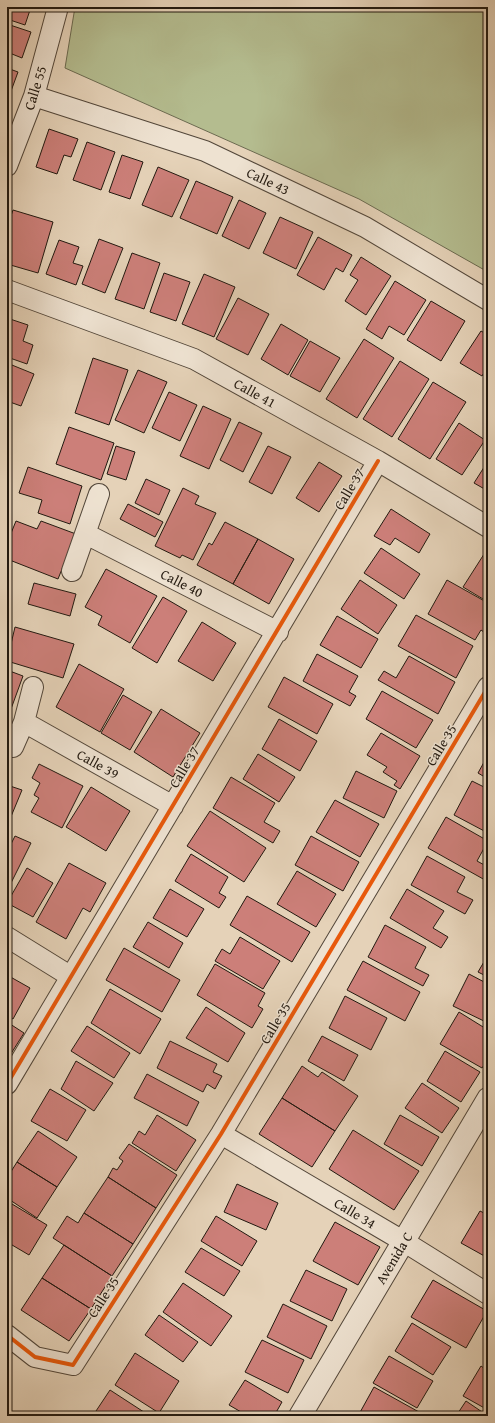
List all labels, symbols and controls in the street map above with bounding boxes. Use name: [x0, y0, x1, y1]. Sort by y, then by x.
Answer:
street label: Calle 55: [19, 63, 51, 113]
street label: Calle 43: [243, 162, 293, 200]
street label: Calle 41: [230, 373, 280, 413]
street label: Calle 37: [329, 464, 369, 514]
street label: Calle 40: [157, 564, 207, 602]
street label: Calle 35: [421, 720, 461, 770]
street label: Calle 37: [164, 742, 204, 792]
street label: Calle 39: [73, 744, 123, 784]
street label: Calle 35: [255, 998, 295, 1048]
street label: Calle 34: [330, 1193, 380, 1233]
street label: Avenida C: [371, 1228, 418, 1288]
street label: Calle 35: [82, 1273, 124, 1321]

